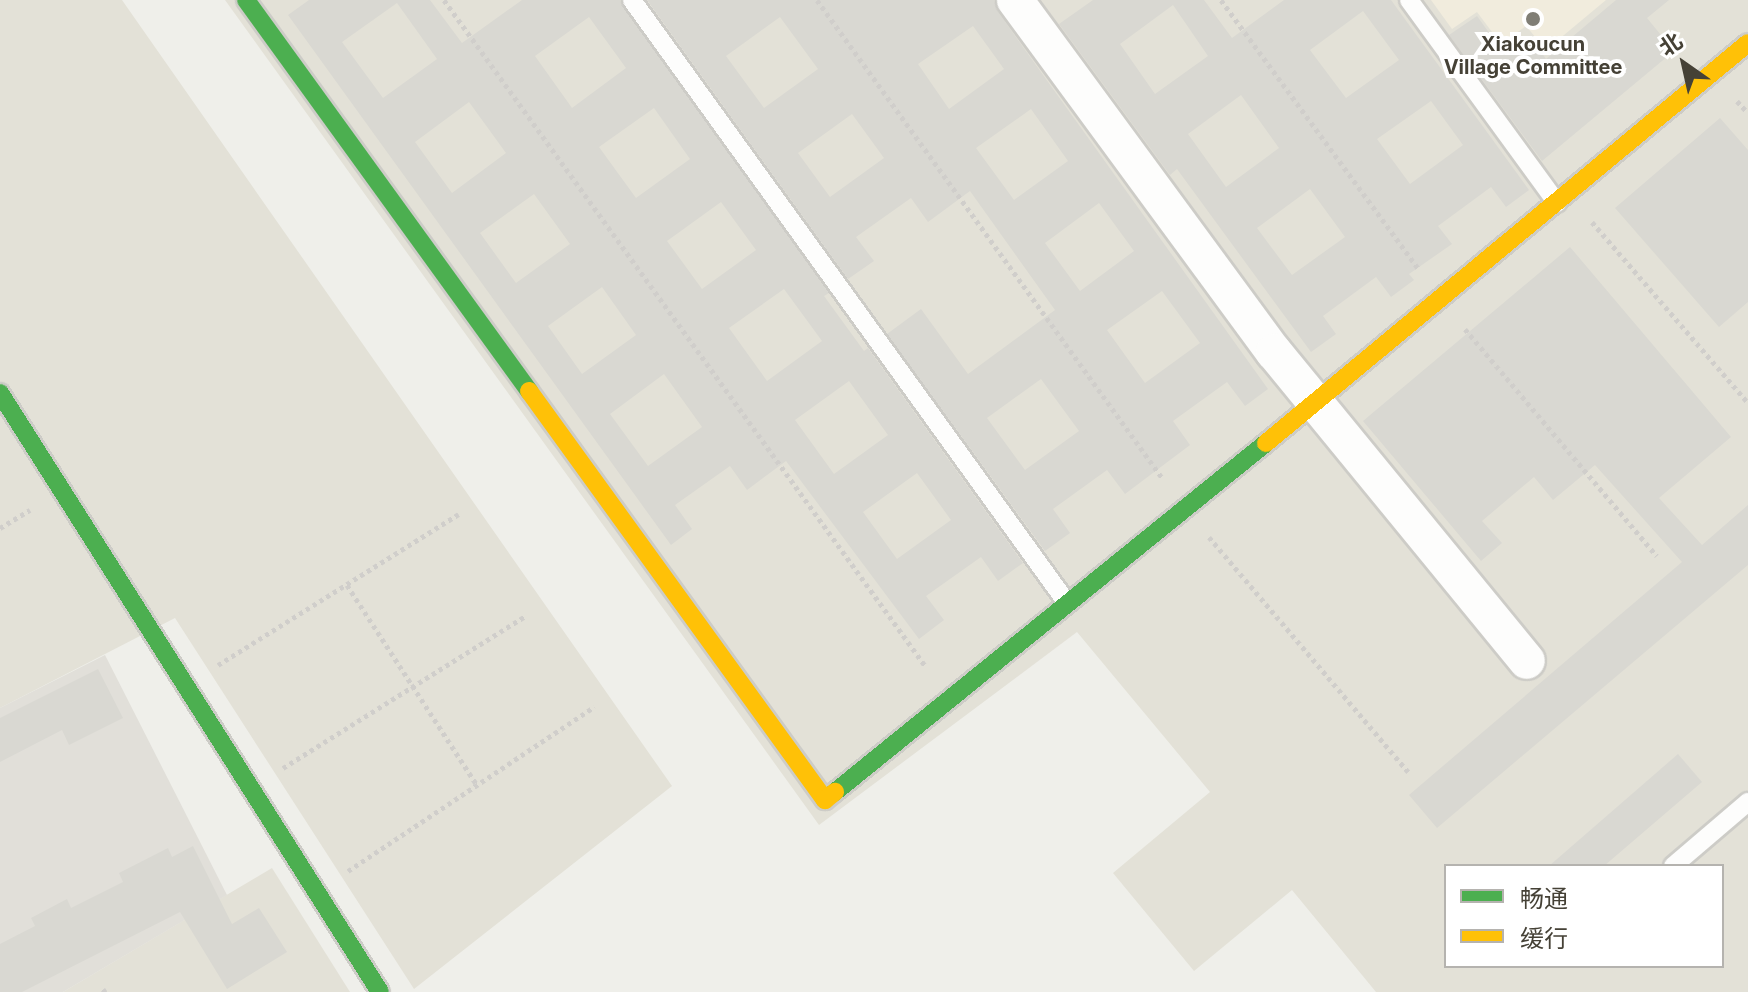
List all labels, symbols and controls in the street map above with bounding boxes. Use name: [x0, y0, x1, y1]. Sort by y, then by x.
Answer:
marker: Xiakoucun Village Committee: [1524, 10, 1542, 28]
north arrow: [1644, 24, 1724, 104]
text: 北: [1654, 27, 1687, 61]
place label: Xiakoucun Village Committee: [1444, 32, 1622, 79]
legend: [1444, 864, 1724, 968]
text: 畅通: [1520, 884, 1568, 913]
text: 缓行: [1520, 924, 1568, 953]

